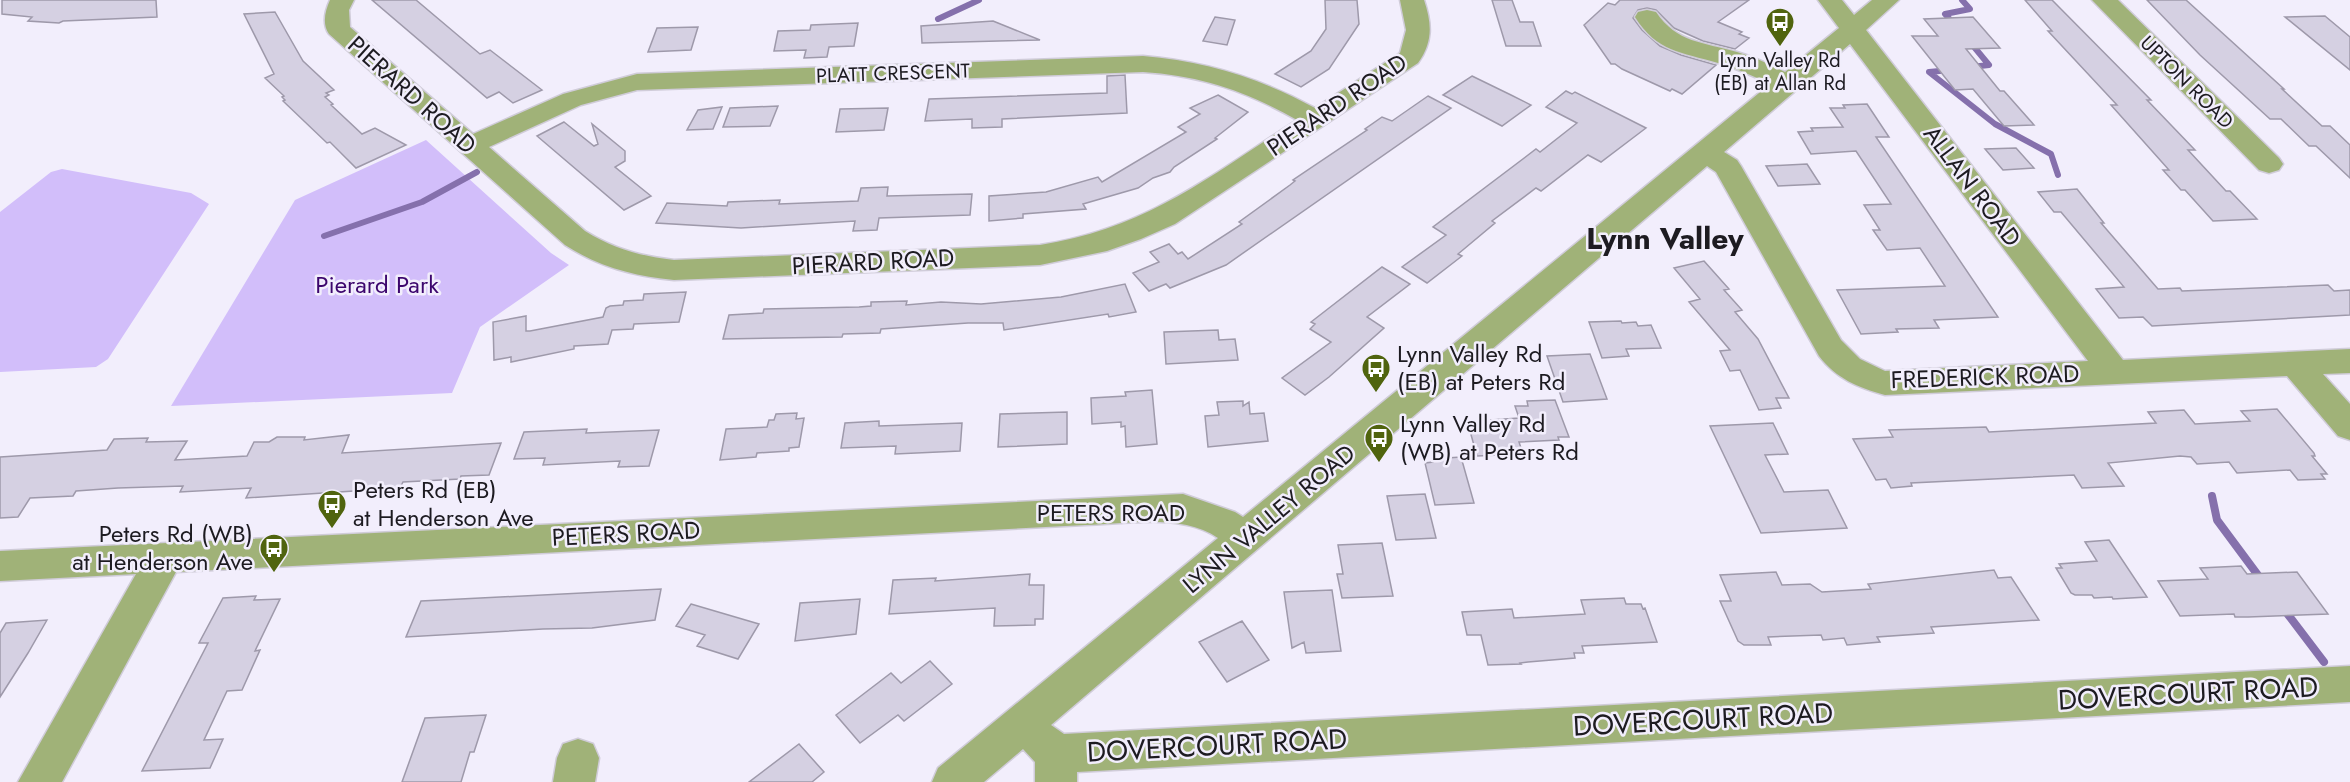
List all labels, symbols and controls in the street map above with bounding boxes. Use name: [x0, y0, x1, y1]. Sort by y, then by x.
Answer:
bus stop icon: Lynn Valley Rd (EB) at Allan Rd: [1764, 6, 1796, 48]
street label: PIERARD ROAD: [340, 27, 484, 162]
street label: UPTON ROAD: [2133, 29, 2240, 136]
street label: PIERARD ROAD: [1260, 45, 1414, 164]
place label: Lynn Valley Rd (EB) at Allan Rd: [1714, 46, 1846, 98]
street label: PLATT CRESCENT: [816, 56, 971, 91]
street label: ALLAN ROAD: [1915, 118, 2030, 254]
district label: Lynn Valley: [1586, 217, 1744, 260]
street label: PIERARD ROAD: [791, 240, 955, 283]
park label: Pierard Park: [315, 267, 439, 302]
place label: Lynn Valley Rd (EB) at Peters Rd: [1397, 336, 1565, 399]
bus stop icon: Lynn Valley Rd (EB) at Peters Rd: [1360, 352, 1392, 394]
street label: FREDERICK ROAD: [1890, 356, 2080, 397]
place label: Lynn Valley Rd (WB) at Peters Rd: [1400, 406, 1579, 469]
bus stop icon: Lynn Valley Rd (WB) at Peters Rd: [1363, 422, 1395, 464]
street label: LYNN VALLEY ROAD: [1175, 436, 1362, 601]
place label: Peters Rd (EB) at Henderson Ave: [353, 472, 534, 535]
bus stop icon: Peters Rd (EB) at Henderson Ave: [316, 488, 348, 530]
street label: PETERS ROAD: [1037, 495, 1185, 530]
street label: PETERS ROAD: [551, 512, 701, 555]
place label: Peters Rd (WB) at Henderson Ave: [72, 516, 253, 579]
bus stop icon: Peters Rd (WB) at Henderson Ave: [258, 532, 290, 574]
street label: DOVERCOURT ROAD: [2057, 666, 2319, 721]
street label: DOVERCOURT ROAD: [1572, 692, 1834, 747]
street label: DOVERCOURT ROAD: [1086, 718, 1348, 773]

